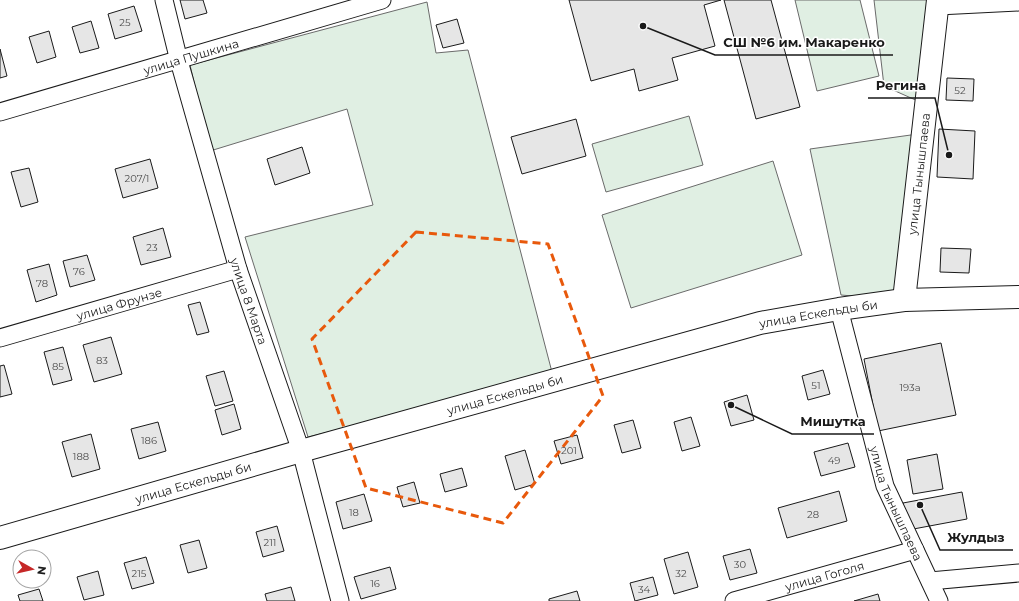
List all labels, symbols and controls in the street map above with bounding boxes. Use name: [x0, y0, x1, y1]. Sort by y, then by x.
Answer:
house number: 25: [119, 16, 131, 29]
callout: СШ №6 им. Макаренко: [715, 30, 893, 55]
text: СШ №6 им. Макаренко: [723, 34, 885, 50]
street label: улица Пушкина: [141, 35, 240, 77]
callout: Регина: [868, 73, 935, 98]
text: Регина: [876, 77, 926, 93]
house number: 52: [954, 84, 966, 97]
street label: улица Тынышпаева: [904, 112, 933, 236]
house number: 207/1: [125, 172, 149, 185]
house number: 23: [146, 241, 158, 254]
street label: улица 8 Марта: [227, 255, 271, 346]
house number: 76: [73, 265, 85, 278]
house number: 78: [36, 277, 48, 290]
street label: улица Фрунзе: [74, 284, 164, 323]
street label: улица Ескельды би: [757, 296, 879, 331]
house number: 83: [96, 354, 108, 367]
house number: 85: [52, 360, 64, 373]
street label: улица Ескельды би: [444, 371, 565, 418]
house number: 51: [811, 379, 821, 392]
house number: 193а: [899, 381, 921, 394]
callout: Мишутка: [792, 409, 874, 434]
text: Мишутка: [800, 413, 866, 429]
house number: 186: [141, 434, 157, 447]
street label: улица Тынышпаева: [867, 443, 926, 563]
house number: 201: [561, 444, 577, 457]
house number: 188: [73, 450, 89, 463]
house number: 49: [828, 454, 840, 467]
street label: улица Ескельды би: [132, 458, 253, 506]
house number: 18: [349, 506, 359, 519]
house number: 28: [807, 508, 819, 521]
callout: Жулдыз: [940, 525, 1013, 550]
text: Жулдыз: [947, 529, 1005, 545]
house number: 211: [264, 536, 276, 549]
north arrow: [12, 549, 52, 589]
street label: улица Гоголя: [782, 557, 866, 594]
house number: 30: [734, 558, 747, 571]
text: N: [34, 565, 49, 576]
house number: 215: [132, 567, 147, 580]
house number: 32: [675, 567, 687, 580]
house number: 16: [370, 577, 380, 590]
house number: 34: [638, 583, 651, 596]

